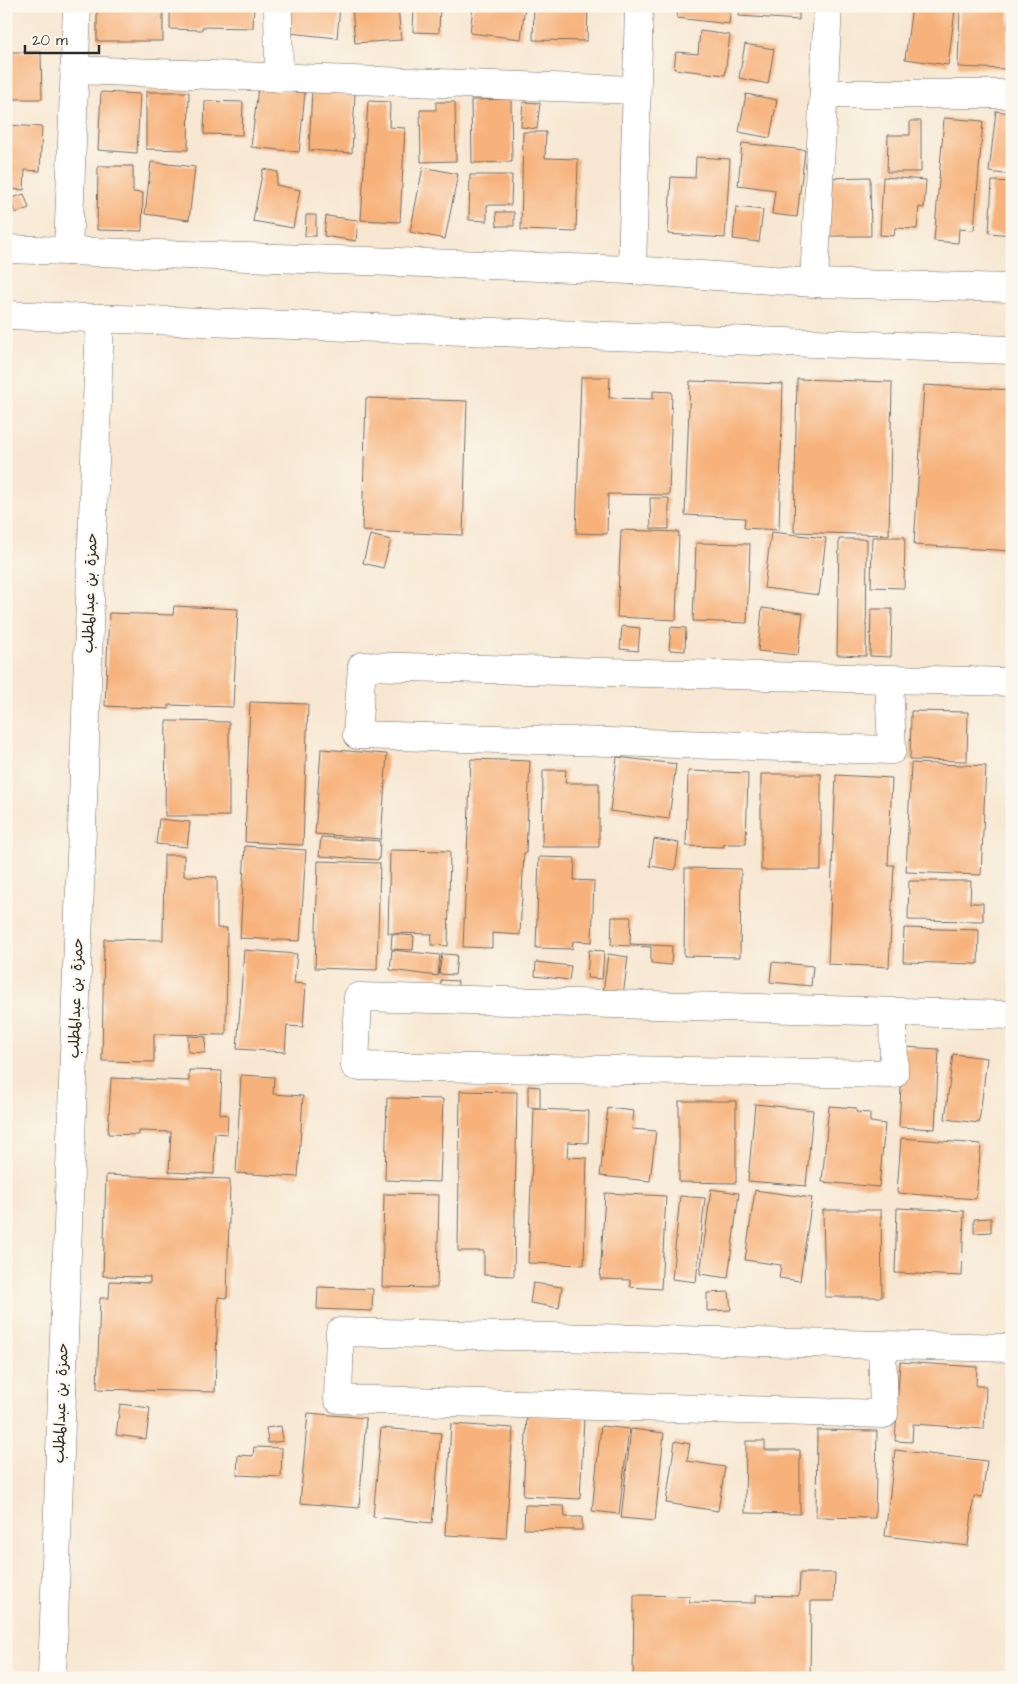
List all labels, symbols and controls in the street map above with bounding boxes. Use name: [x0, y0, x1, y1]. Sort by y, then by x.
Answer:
scale bar: [25, 22, 99, 54]
text: 20 m: [32, 30, 68, 51]
street label: حمزة بن عبدالمطلب: [77, 532, 103, 654]
street label: حمزة بن عبدالمطلب: [63, 937, 89, 1059]
street label: حمزة بن عبدالمطلب: [48, 1342, 74, 1464]

